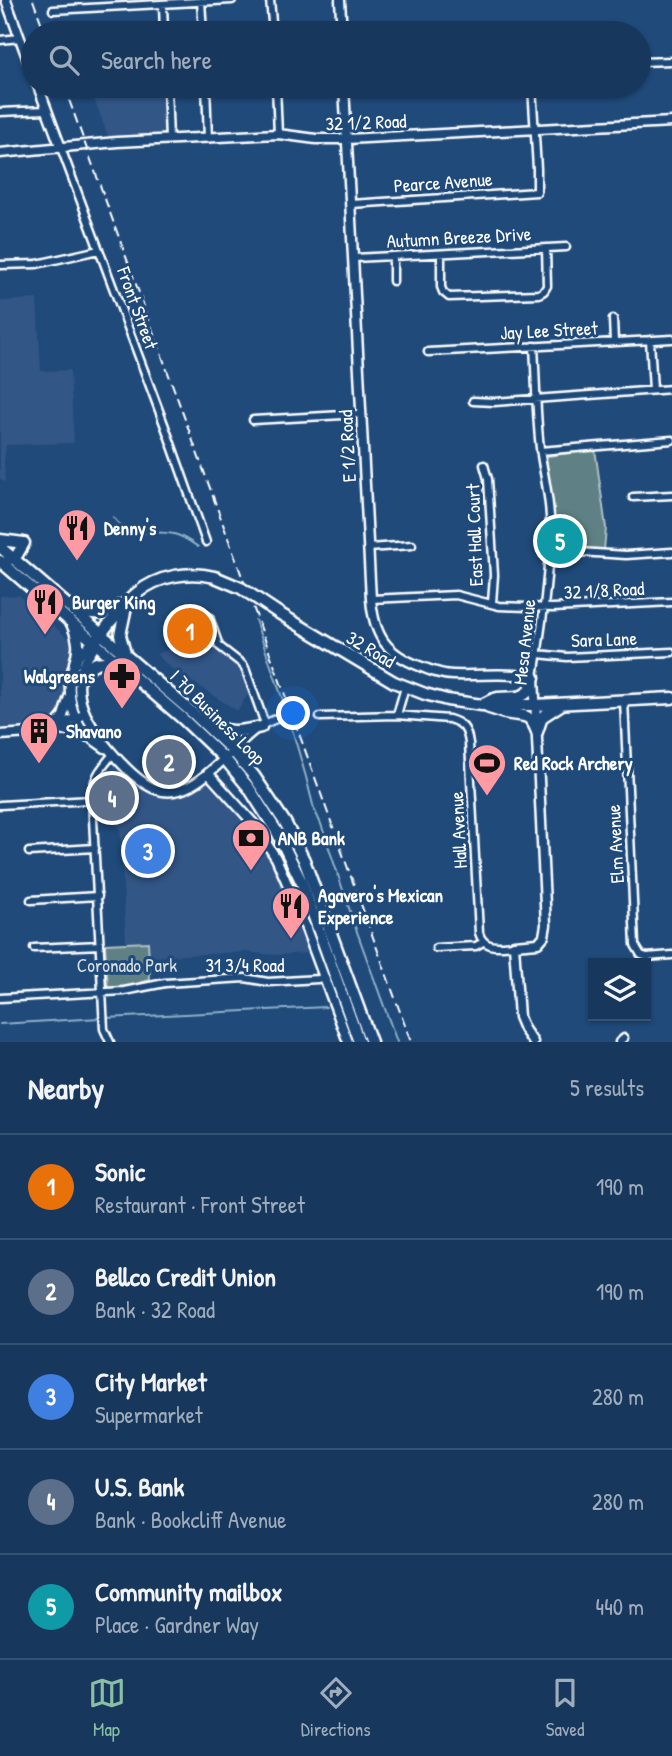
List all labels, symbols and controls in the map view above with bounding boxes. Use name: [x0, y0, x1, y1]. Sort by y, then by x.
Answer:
search box: [21, 21, 651, 98]
icon: search: [45, 41, 83, 79]
text: Search here: [101, 42, 212, 77]
street label: 32 1/2 Road: [325, 108, 408, 136]
street label: Pearce Avenue: [393, 166, 494, 198]
street label: Autumn Breeze Drive: [386, 220, 532, 254]
street label: Front Street: [111, 262, 165, 353]
street label: Jay Lee Street: [500, 314, 599, 346]
street label: E 1/2 Road: [332, 409, 362, 483]
street label: East Hall Court: [459, 483, 489, 587]
restaurant icon: Denny's: [56, 507, 98, 562]
place label: Denny's: [104, 515, 157, 542]
pin: 5: [537, 515, 583, 567]
street label: 32 1/8 Road: [563, 575, 645, 605]
restaurant icon: Burger King: [24, 581, 66, 636]
place label: Burger King: [72, 589, 156, 616]
street label: Mesa Avenue: [507, 597, 541, 686]
pin: 1: [167, 605, 213, 657]
street label: 32 Road: [342, 624, 401, 674]
street label: Sara Lane: [571, 625, 638, 653]
pharmacy icon: Walgreens: [101, 655, 143, 710]
place label: Walgreens: [24, 663, 96, 690]
street label: I 70 Business Loop: [164, 663, 272, 771]
your location: [276, 696, 310, 730]
building icon: Shavano: [18, 710, 60, 765]
place label: Shavano: [66, 718, 122, 744]
pin: 2: [146, 736, 192, 788]
sports icon: Red Rock Archery: [466, 742, 508, 797]
place label: Red Rock Archery: [514, 750, 633, 777]
pin: 4: [89, 772, 135, 824]
street label: Hall Avenue: [443, 790, 473, 869]
street label: Elm Avenue: [600, 803, 630, 884]
bank icon: ANB Bank: [230, 817, 272, 872]
pin: 3: [125, 825, 171, 877]
place label: ANB Bank: [278, 825, 345, 851]
place label: Agavero's Mexican Experience: [318, 882, 444, 931]
restaurant icon: Agavero's Mexican Experience: [270, 885, 312, 940]
park label: Coronado Park: [77, 952, 177, 978]
street label: 31 3/4 Road: [206, 952, 285, 978]
map controls: [588, 958, 651, 1021]
button: layers: [588, 958, 651, 1021]
text: Nearby: [28, 1068, 104, 1108]
text: 5 results: [570, 1072, 644, 1103]
text: Sonic: [95, 1154, 145, 1189]
text: 1: [47, 1171, 55, 1202]
text: 190 m: [596, 1171, 644, 1202]
text: Restaurant · Front Street: [95, 1189, 305, 1220]
text: Bellco Credit Union: [95, 1259, 276, 1294]
text: 2: [46, 1276, 56, 1307]
text: 190 m: [596, 1276, 644, 1307]
text: Bank · 32 Road: [95, 1294, 215, 1325]
text: City Market: [95, 1364, 207, 1399]
text: 3: [46, 1381, 56, 1412]
text: 280 m: [592, 1381, 644, 1412]
text: Supermarket: [95, 1399, 203, 1430]
text: U.S. Bank: [95, 1469, 184, 1504]
text: 4: [47, 1486, 55, 1517]
text: 280 m: [592, 1486, 644, 1517]
text: Bank · Bookcliff Avenue: [95, 1504, 286, 1535]
text: Community mailbox: [95, 1574, 282, 1609]
text: 5: [46, 1591, 56, 1622]
text: 440 m: [596, 1591, 644, 1622]
text: Place · Gardner Way: [95, 1609, 259, 1640]
tab: Map: [88, 1674, 126, 1742]
tab: Directions: [301, 1674, 371, 1742]
tab: Saved: [546, 1674, 584, 1742]

